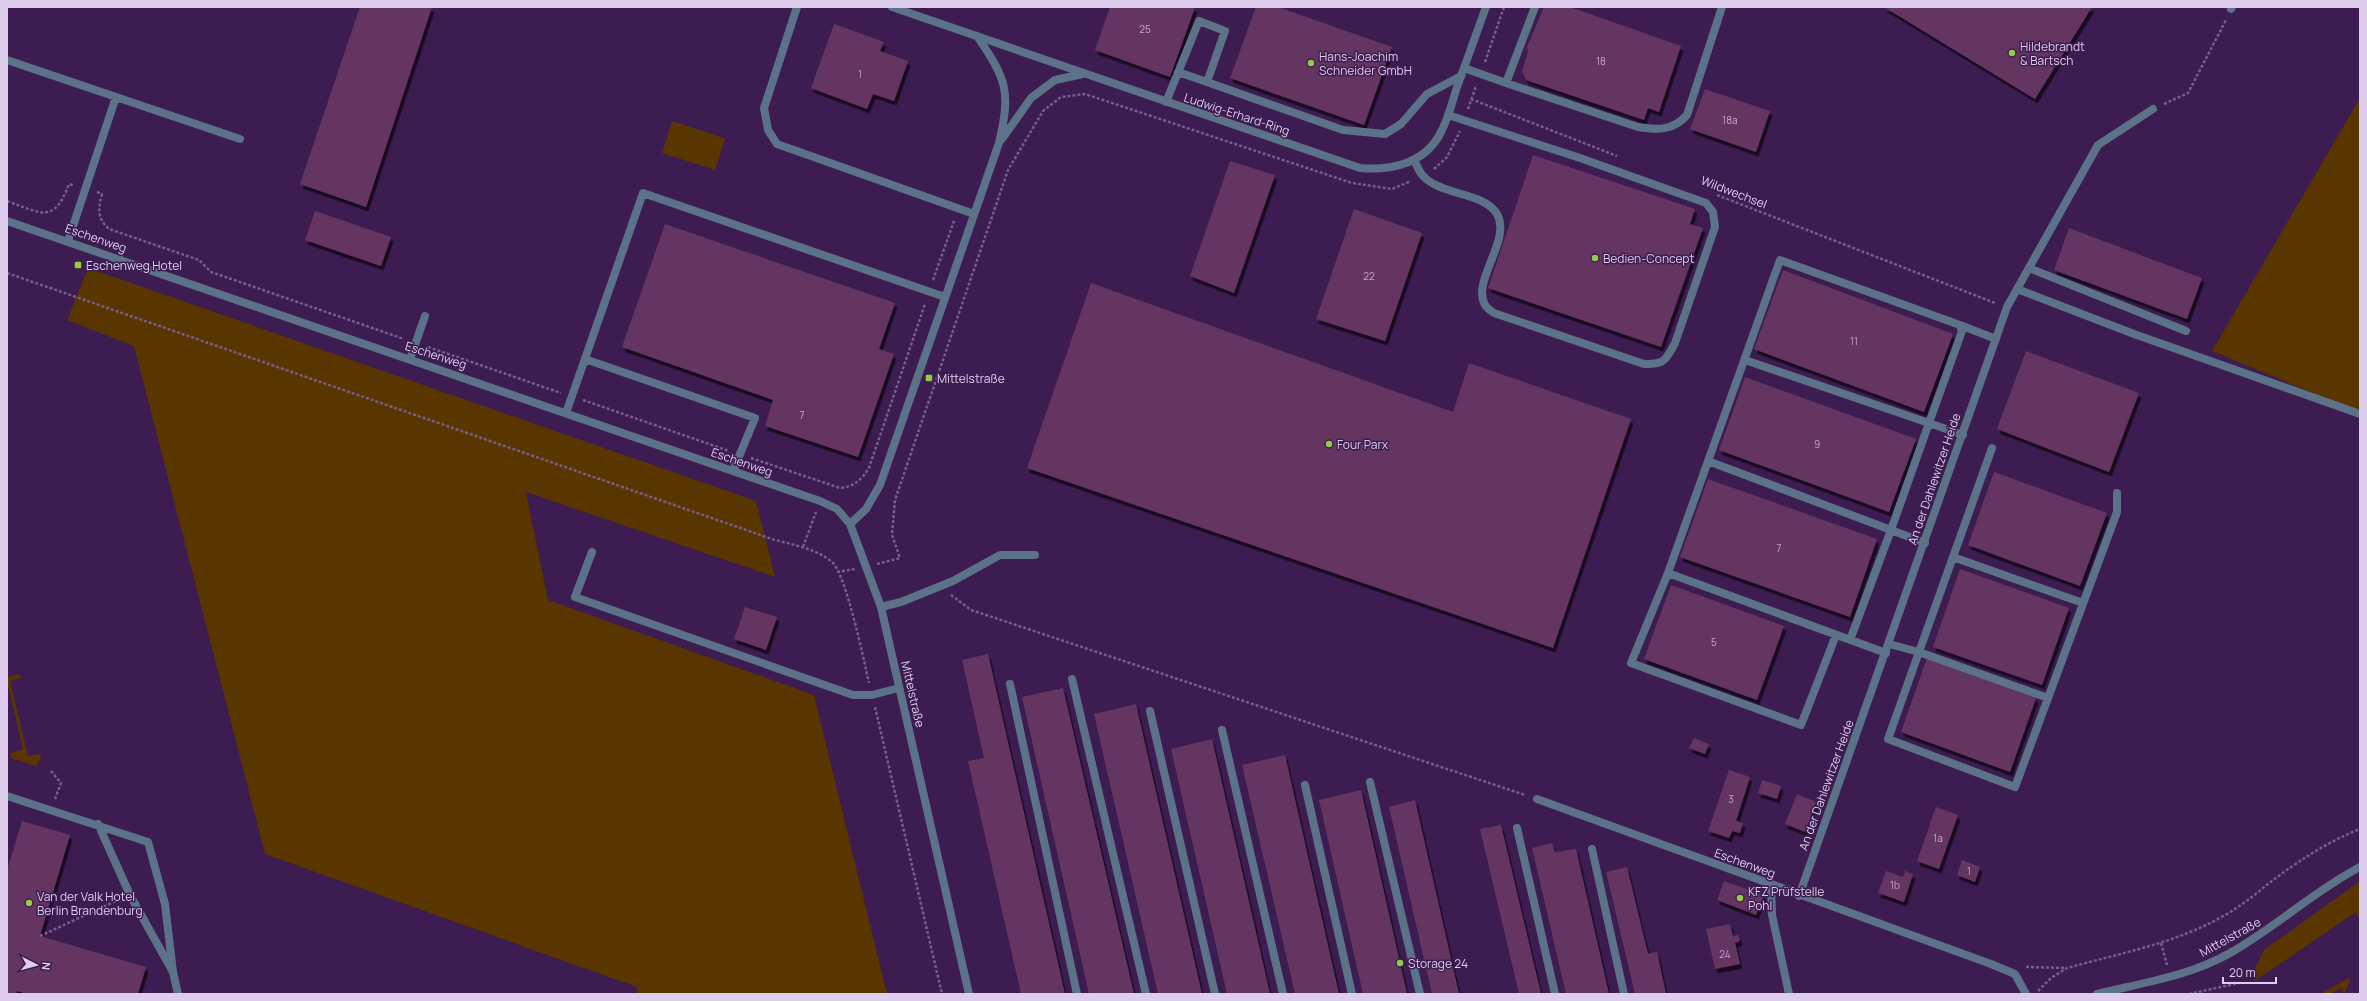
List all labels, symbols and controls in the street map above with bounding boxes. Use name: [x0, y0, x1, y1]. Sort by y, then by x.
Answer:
house number: 25: [1139, 22, 1151, 36]
place label: Hildebrandt & Bartsch: [2020, 38, 2085, 69]
place label: Hans-Joachim Schneider GmbH: [1319, 48, 1412, 79]
marker: Hildebrandt & Bartsch: [2007, 48, 2017, 58]
house number: 18: [1596, 54, 1606, 68]
marker: Hans-Joachim Schneider GmbH: [1306, 58, 1316, 68]
house number: 1: [858, 67, 862, 81]
street label: Ludwig-Erhard-Ring: [1182, 89, 1292, 139]
house number: 18a: [1722, 113, 1738, 127]
street label: Wildwechsel: [1698, 172, 1770, 212]
street label: Eschenweg: [63, 220, 129, 256]
place label: Bedien-Concept: [1603, 250, 1694, 267]
marker: Bedien-Concept: [1590, 253, 1600, 263]
place label: Eschenweg Hotel: [86, 257, 182, 274]
marker: Eschenweg Hotel: [73, 260, 83, 270]
house number: 22: [1363, 269, 1375, 283]
house number: 11: [1850, 334, 1858, 348]
street label: Eschenweg: [403, 337, 469, 373]
place label: Mittelstraße: [937, 370, 1005, 387]
marker: Mittelstraße: [924, 373, 934, 383]
house number: 7: [799, 408, 805, 422]
street label: An der Dahlewitzer Heide: [1903, 411, 1965, 547]
place label: Four Parx: [1337, 436, 1389, 453]
house number: 9: [1814, 437, 1820, 451]
marker: Four Parx: [1324, 439, 1334, 449]
street label: Eschenweg: [709, 444, 775, 480]
house number: 7: [1776, 541, 1782, 555]
house number: 5: [1711, 635, 1717, 649]
street label: Mittelstraße: [897, 659, 929, 729]
street label: An der Dahlewitzer Heide: [1794, 717, 1858, 853]
house number: 3: [1728, 792, 1734, 806]
house number: 1a: [1933, 831, 1943, 845]
street label: Eschenweg: [1712, 844, 1778, 882]
house number: 1: [1967, 864, 1971, 878]
house number: 1b: [1890, 878, 1900, 892]
place label: KFZ Prüfstelle Pohl: [1748, 883, 1824, 914]
place label: Van der Valk Hotel Berlin Brandenburg: [37, 888, 143, 919]
marker: KFZ Prüfstelle Pohl: [1735, 893, 1745, 903]
marker: Van der Valk Hotel Berlin Brandenburg: [24, 898, 34, 908]
street label: Mittelstraße: [2196, 913, 2264, 961]
north arrow: [16, 945, 56, 985]
house number: 24: [1719, 947, 1731, 961]
place label: Storage 24: [1408, 955, 1468, 972]
marker: Storage 24: [1395, 958, 1405, 968]
scale bar: [2223, 959, 2276, 985]
text: N: [39, 961, 54, 971]
text: 20 m: [2229, 964, 2256, 981]

